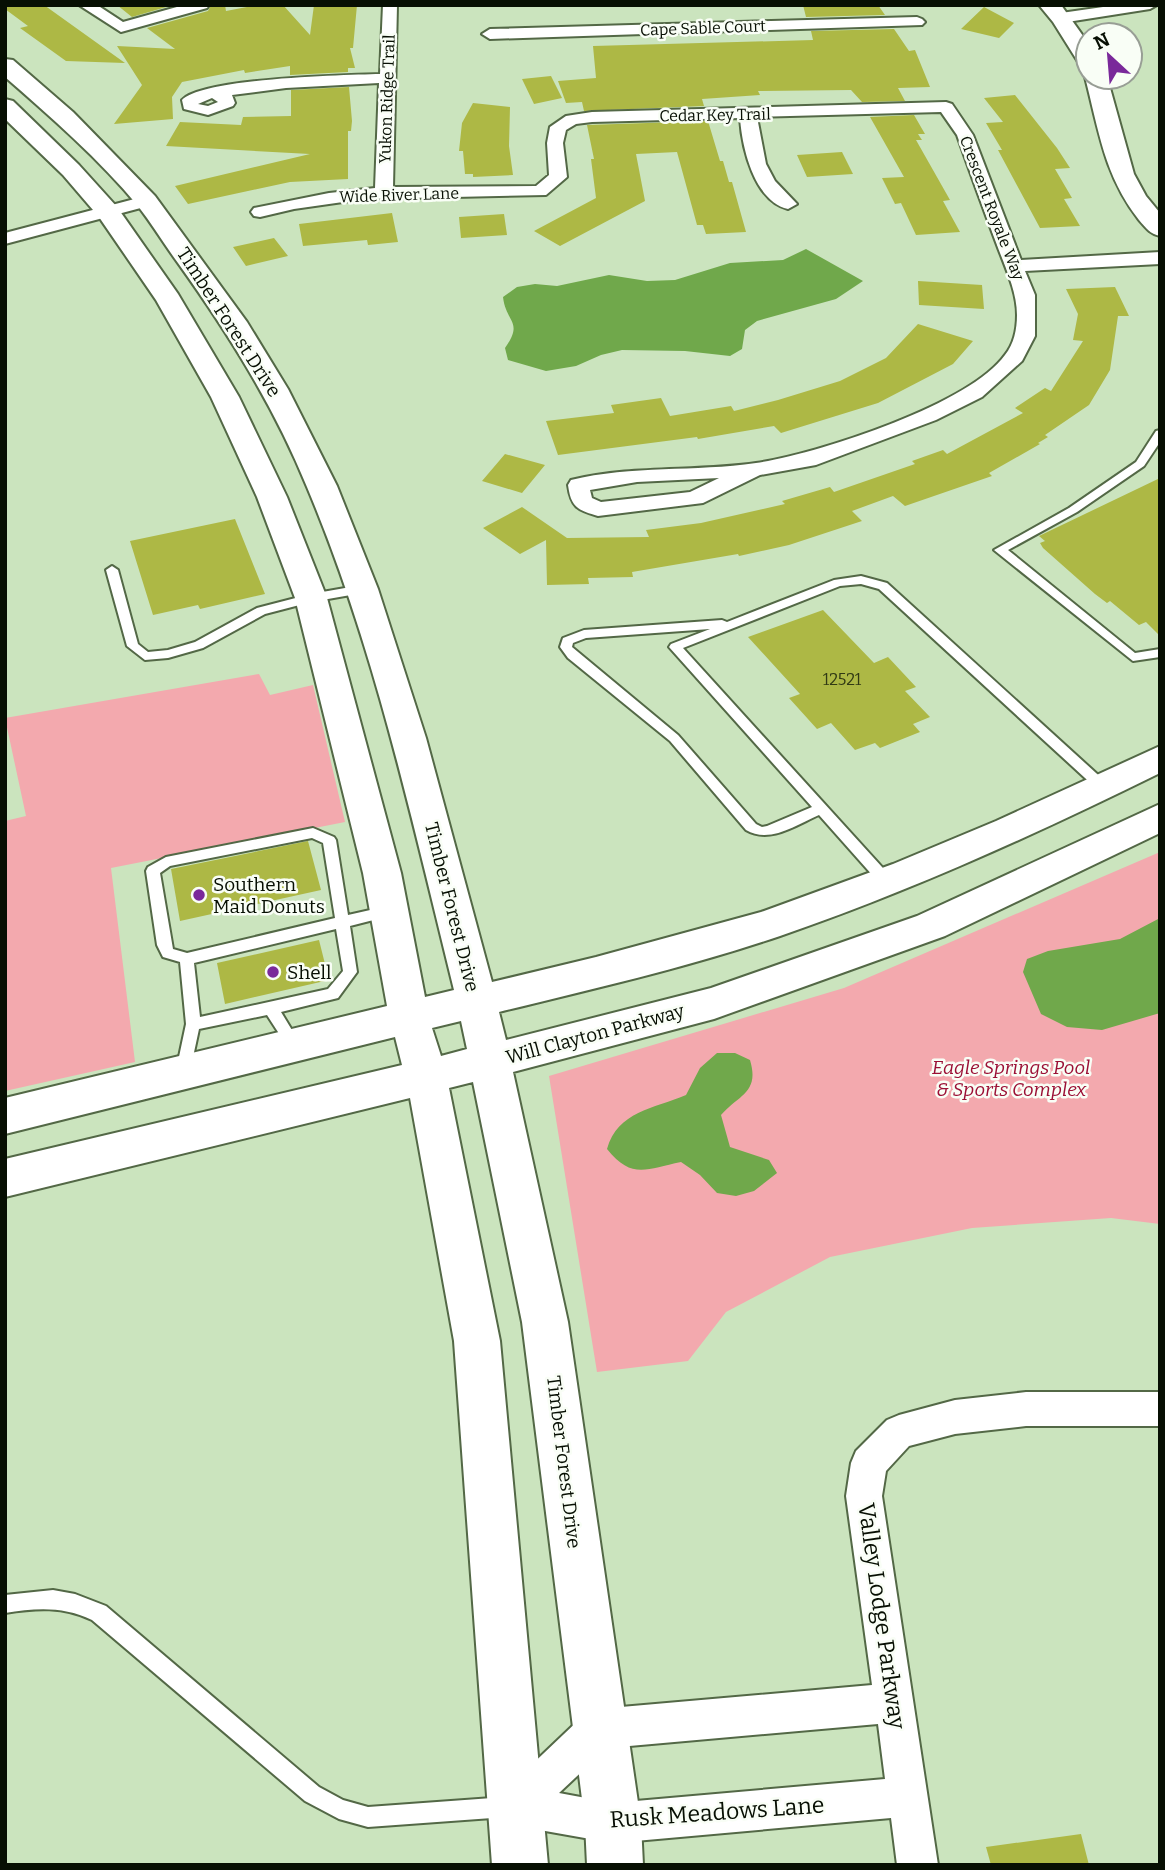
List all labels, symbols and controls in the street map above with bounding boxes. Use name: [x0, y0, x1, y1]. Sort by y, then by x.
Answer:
street label: Cape Sable Court: [640, 16, 766, 40]
north arrow: [1074, 21, 1144, 91]
text: N: [1090, 27, 1114, 55]
street label: Yukon Ridge Trail: [375, 34, 399, 164]
street label: Cedar Key Trail: [659, 105, 771, 125]
street label: Crescent Royale Way: [956, 133, 1028, 283]
street label: Wide River Lane: [339, 183, 459, 207]
street label: Timber Forest Drive: [172, 243, 286, 401]
house number: 12521: [823, 670, 862, 689]
street label: Timber Forest Drive: [420, 820, 484, 994]
place label: Southern Maid Donuts: [213, 873, 325, 918]
marker: Southern Maid Donuts: [191, 887, 207, 903]
place label: Shell: [287, 961, 332, 984]
marker: Shell: [265, 964, 281, 980]
street label: Will Clayton Parkway: [503, 999, 688, 1069]
park label: Eagle Springs Pool & Sports Complex: [932, 1056, 1090, 1101]
street label: Timber Forest Drive: [542, 1374, 586, 1550]
street label: Valley Lodge Parkway: [852, 1501, 912, 1732]
street label: Rusk Meadows Lane: [609, 1791, 825, 1833]

